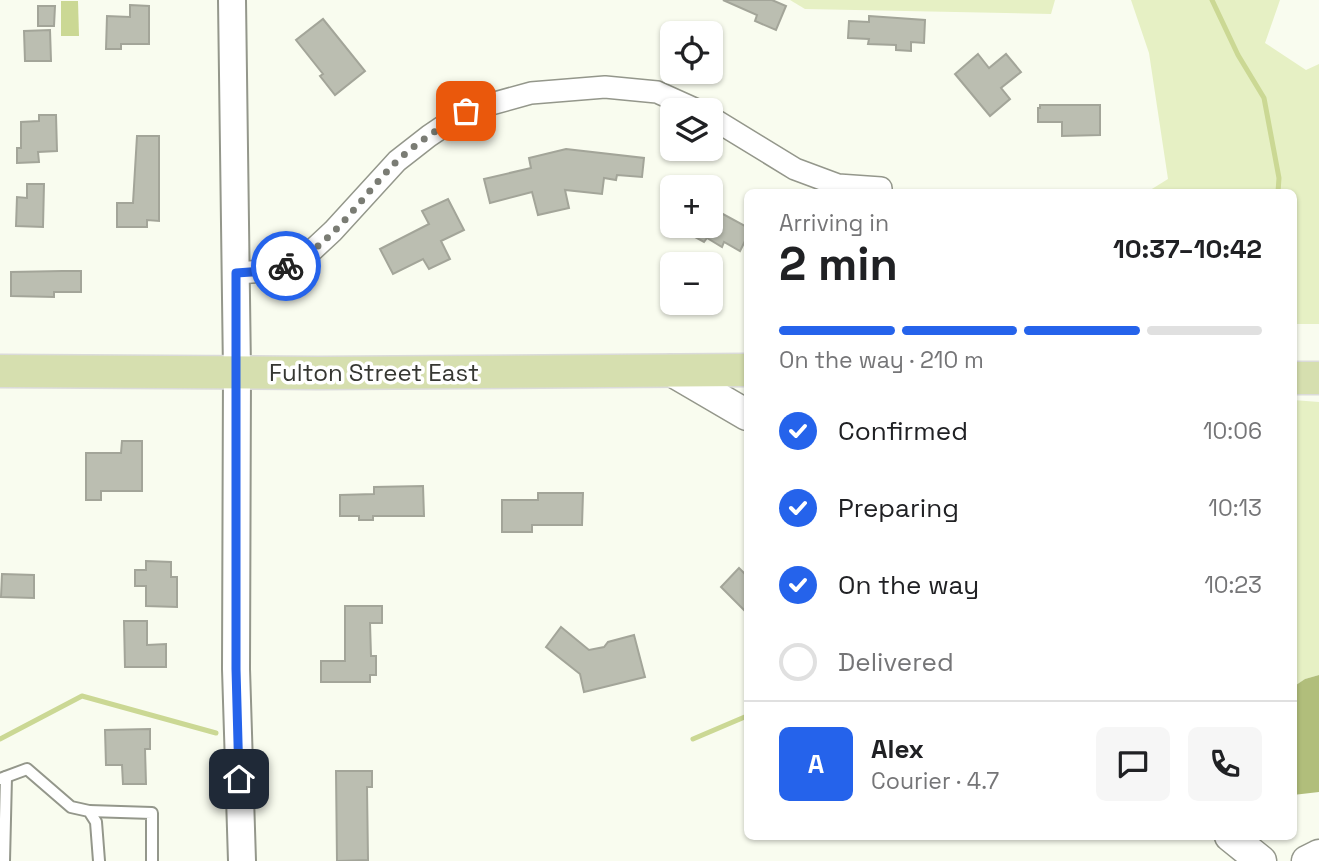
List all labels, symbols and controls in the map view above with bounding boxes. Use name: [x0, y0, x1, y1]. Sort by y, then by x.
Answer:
map controls: [660, 21, 723, 315]
button: locate: [660, 21, 723, 84]
pin: [436, 81, 496, 141]
icon: bag: [447, 92, 485, 130]
button: layers: [660, 98, 723, 161]
button: +: [660, 175, 723, 238]
text: Arriving in: [779, 208, 889, 238]
courier: [251, 231, 321, 301]
text: 10:37–10:42: [1113, 232, 1262, 266]
text: 2 min: [779, 235, 898, 293]
icon: bike: [267, 247, 305, 285]
button: −: [660, 252, 723, 315]
text: On the way · 210 m: [779, 345, 984, 375]
street label: Fulton Street East: [269, 357, 479, 388]
icon: check: [779, 412, 817, 450]
text: Confirmed: [838, 414, 968, 448]
text: 10:06: [1203, 416, 1262, 446]
icon: check: [779, 489, 817, 527]
text: Preparing: [838, 491, 959, 525]
text: 10:13: [1208, 493, 1262, 523]
icon: check: [779, 566, 817, 604]
text: On the way: [838, 568, 979, 602]
text: 10:23: [1204, 570, 1262, 600]
text: Delivered: [838, 645, 954, 679]
button: chat: [1096, 727, 1170, 801]
button: phone: [1188, 727, 1262, 801]
text: Alex: [871, 732, 924, 766]
text: A: [808, 747, 824, 781]
pin: [209, 749, 269, 809]
icon: home: [220, 760, 258, 798]
text: Courier · 4.7: [871, 766, 999, 796]

